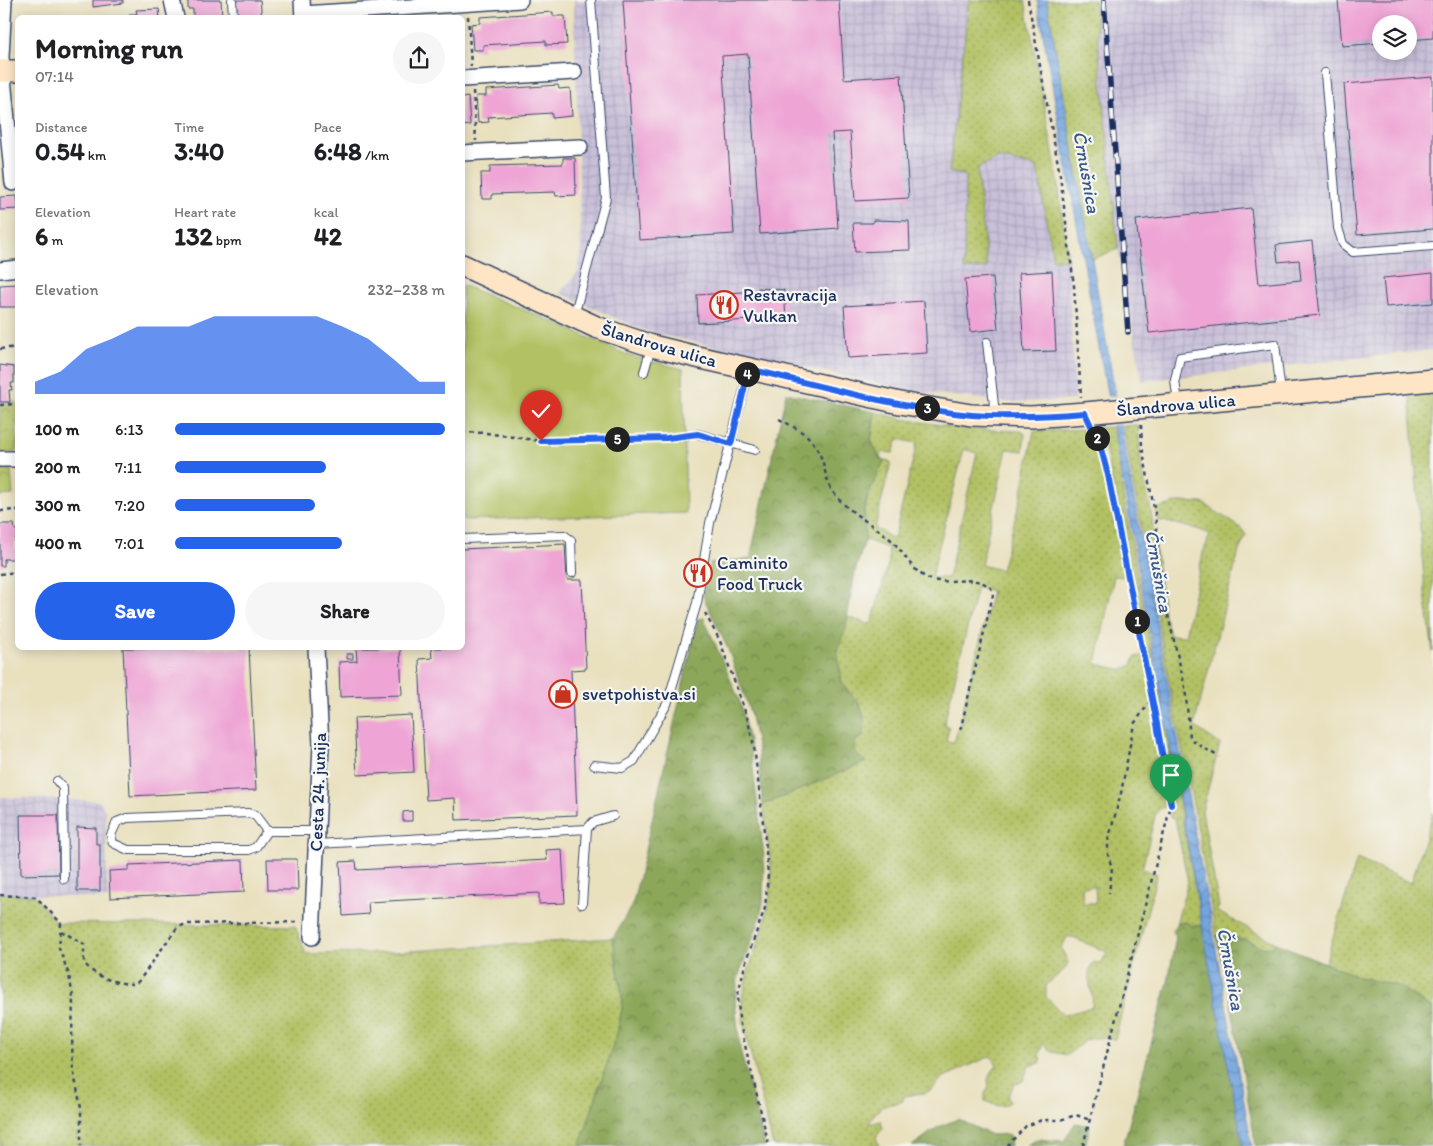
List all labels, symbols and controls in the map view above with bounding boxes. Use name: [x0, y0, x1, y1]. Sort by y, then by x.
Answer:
map controls: [1372, 15, 1417, 60]
button: layers: [1372, 15, 1417, 60]
text: Morning run: [35, 31, 183, 65]
button: share: [393, 32, 445, 84]
text: 07:14: [35, 67, 74, 86]
text: Distance: [35, 119, 87, 136]
text: Time: [174, 119, 204, 136]
text: Pace: [314, 119, 342, 136]
water label: Črnušnica: [1068, 129, 1106, 215]
text: 0.54: [35, 136, 85, 166]
text: 3:40: [174, 136, 225, 166]
text: 6:48: [314, 136, 362, 166]
text: km: [85, 147, 106, 164]
text: /km: [362, 147, 389, 164]
text: Elevation: [35, 204, 91, 221]
text: Heart rate: [174, 204, 236, 221]
text: kcal: [314, 204, 339, 221]
text: 6: [35, 221, 48, 251]
text: 132: [174, 221, 213, 251]
text: 42: [314, 221, 342, 251]
text: m: [48, 232, 63, 249]
text: bpm: [213, 232, 242, 249]
text: Elevation: [35, 280, 99, 299]
text: 232–238 m: [368, 280, 445, 299]
place label: Restavracija Vulkan: [743, 284, 837, 327]
restaurant icon: Restavracija Vulkan: [709, 290, 739, 320]
street label: Šlandrova ulica: [599, 318, 720, 372]
pin: 4: [734, 362, 760, 386]
text: 4: [743, 366, 752, 383]
street label: Šlandrova ulica: [1116, 389, 1237, 421]
pin: [520, 390, 562, 441]
pin: 3: [914, 396, 940, 420]
icon: check: [527, 397, 555, 425]
text: 3: [924, 400, 931, 417]
text: 100 m: [35, 420, 79, 439]
text: 6:13: [115, 420, 144, 439]
pin: 5: [604, 426, 630, 452]
pin: 2: [1084, 426, 1110, 450]
text: 2: [1094, 430, 1101, 447]
text: 5: [614, 431, 621, 448]
text: 200 m: [35, 458, 80, 477]
text: 7:11: [115, 458, 142, 477]
text: 300 m: [35, 496, 81, 515]
text: 7:20: [115, 496, 145, 515]
water label: Črnušnica: [1140, 528, 1178, 614]
text: 400 m: [35, 534, 81, 553]
text: 7:01: [115, 534, 144, 553]
place label: Caminito Food Truck: [717, 552, 803, 595]
restaurant icon: Caminito Food Truck: [683, 558, 713, 588]
button: Save: [35, 582, 235, 640]
button: Share: [245, 582, 445, 640]
pin: 1: [1124, 608, 1150, 634]
text: 1: [1134, 613, 1141, 630]
shop icon: svetpohistva.si: [548, 679, 578, 709]
place label: svetpohistva.si: [582, 683, 696, 705]
street label: Cesta 24. junija: [305, 732, 331, 852]
pin: [1150, 754, 1192, 805]
icon: arrive: [1157, 761, 1185, 789]
water label: Črnušnica: [1212, 926, 1250, 1012]

